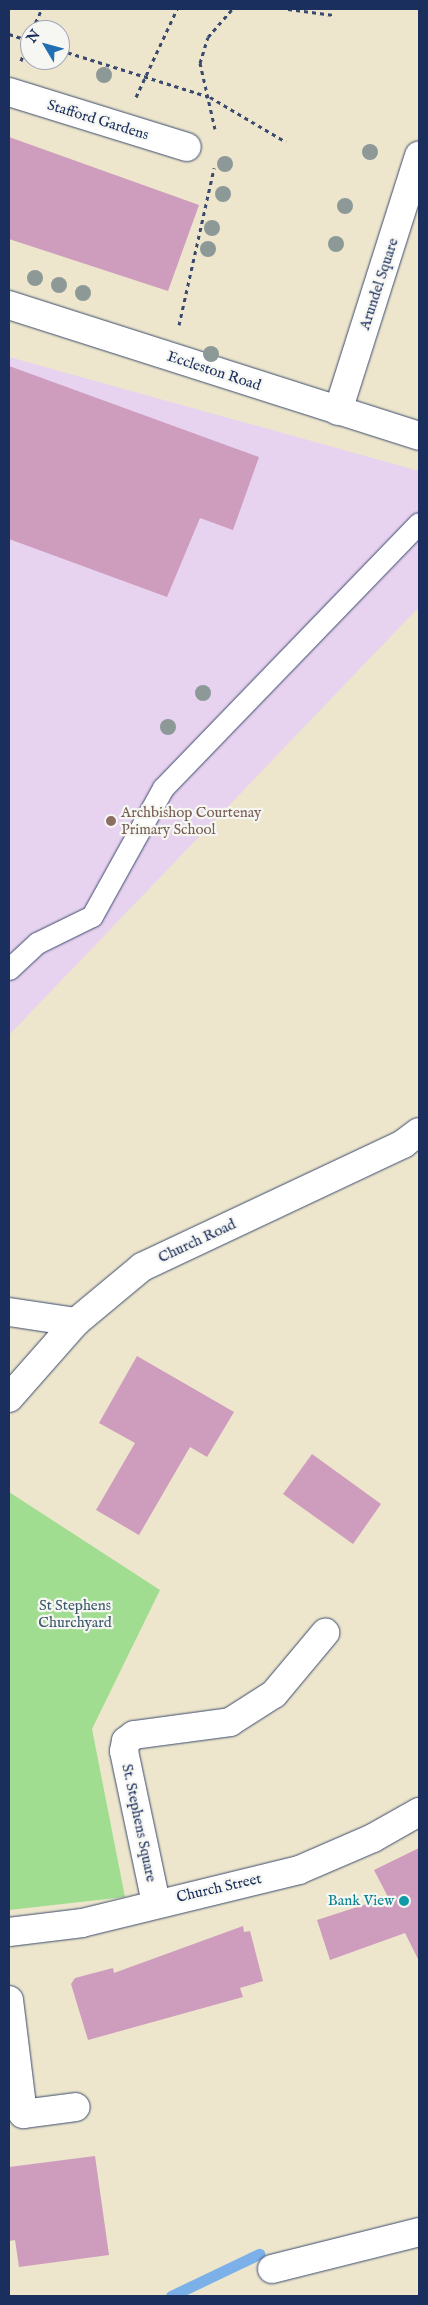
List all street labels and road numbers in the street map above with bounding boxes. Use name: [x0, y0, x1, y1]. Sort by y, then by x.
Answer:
street label: Stafford Gardens: [45, 96, 151, 144]
street label: Arundel Square: [356, 236, 402, 332]
street label: Eccleston Road: [165, 347, 263, 395]
street label: Church Road: [155, 1215, 239, 1267]
street label: St. Stephens Square: [118, 1762, 160, 1884]
street label: Church Street: [175, 1869, 263, 1907]

